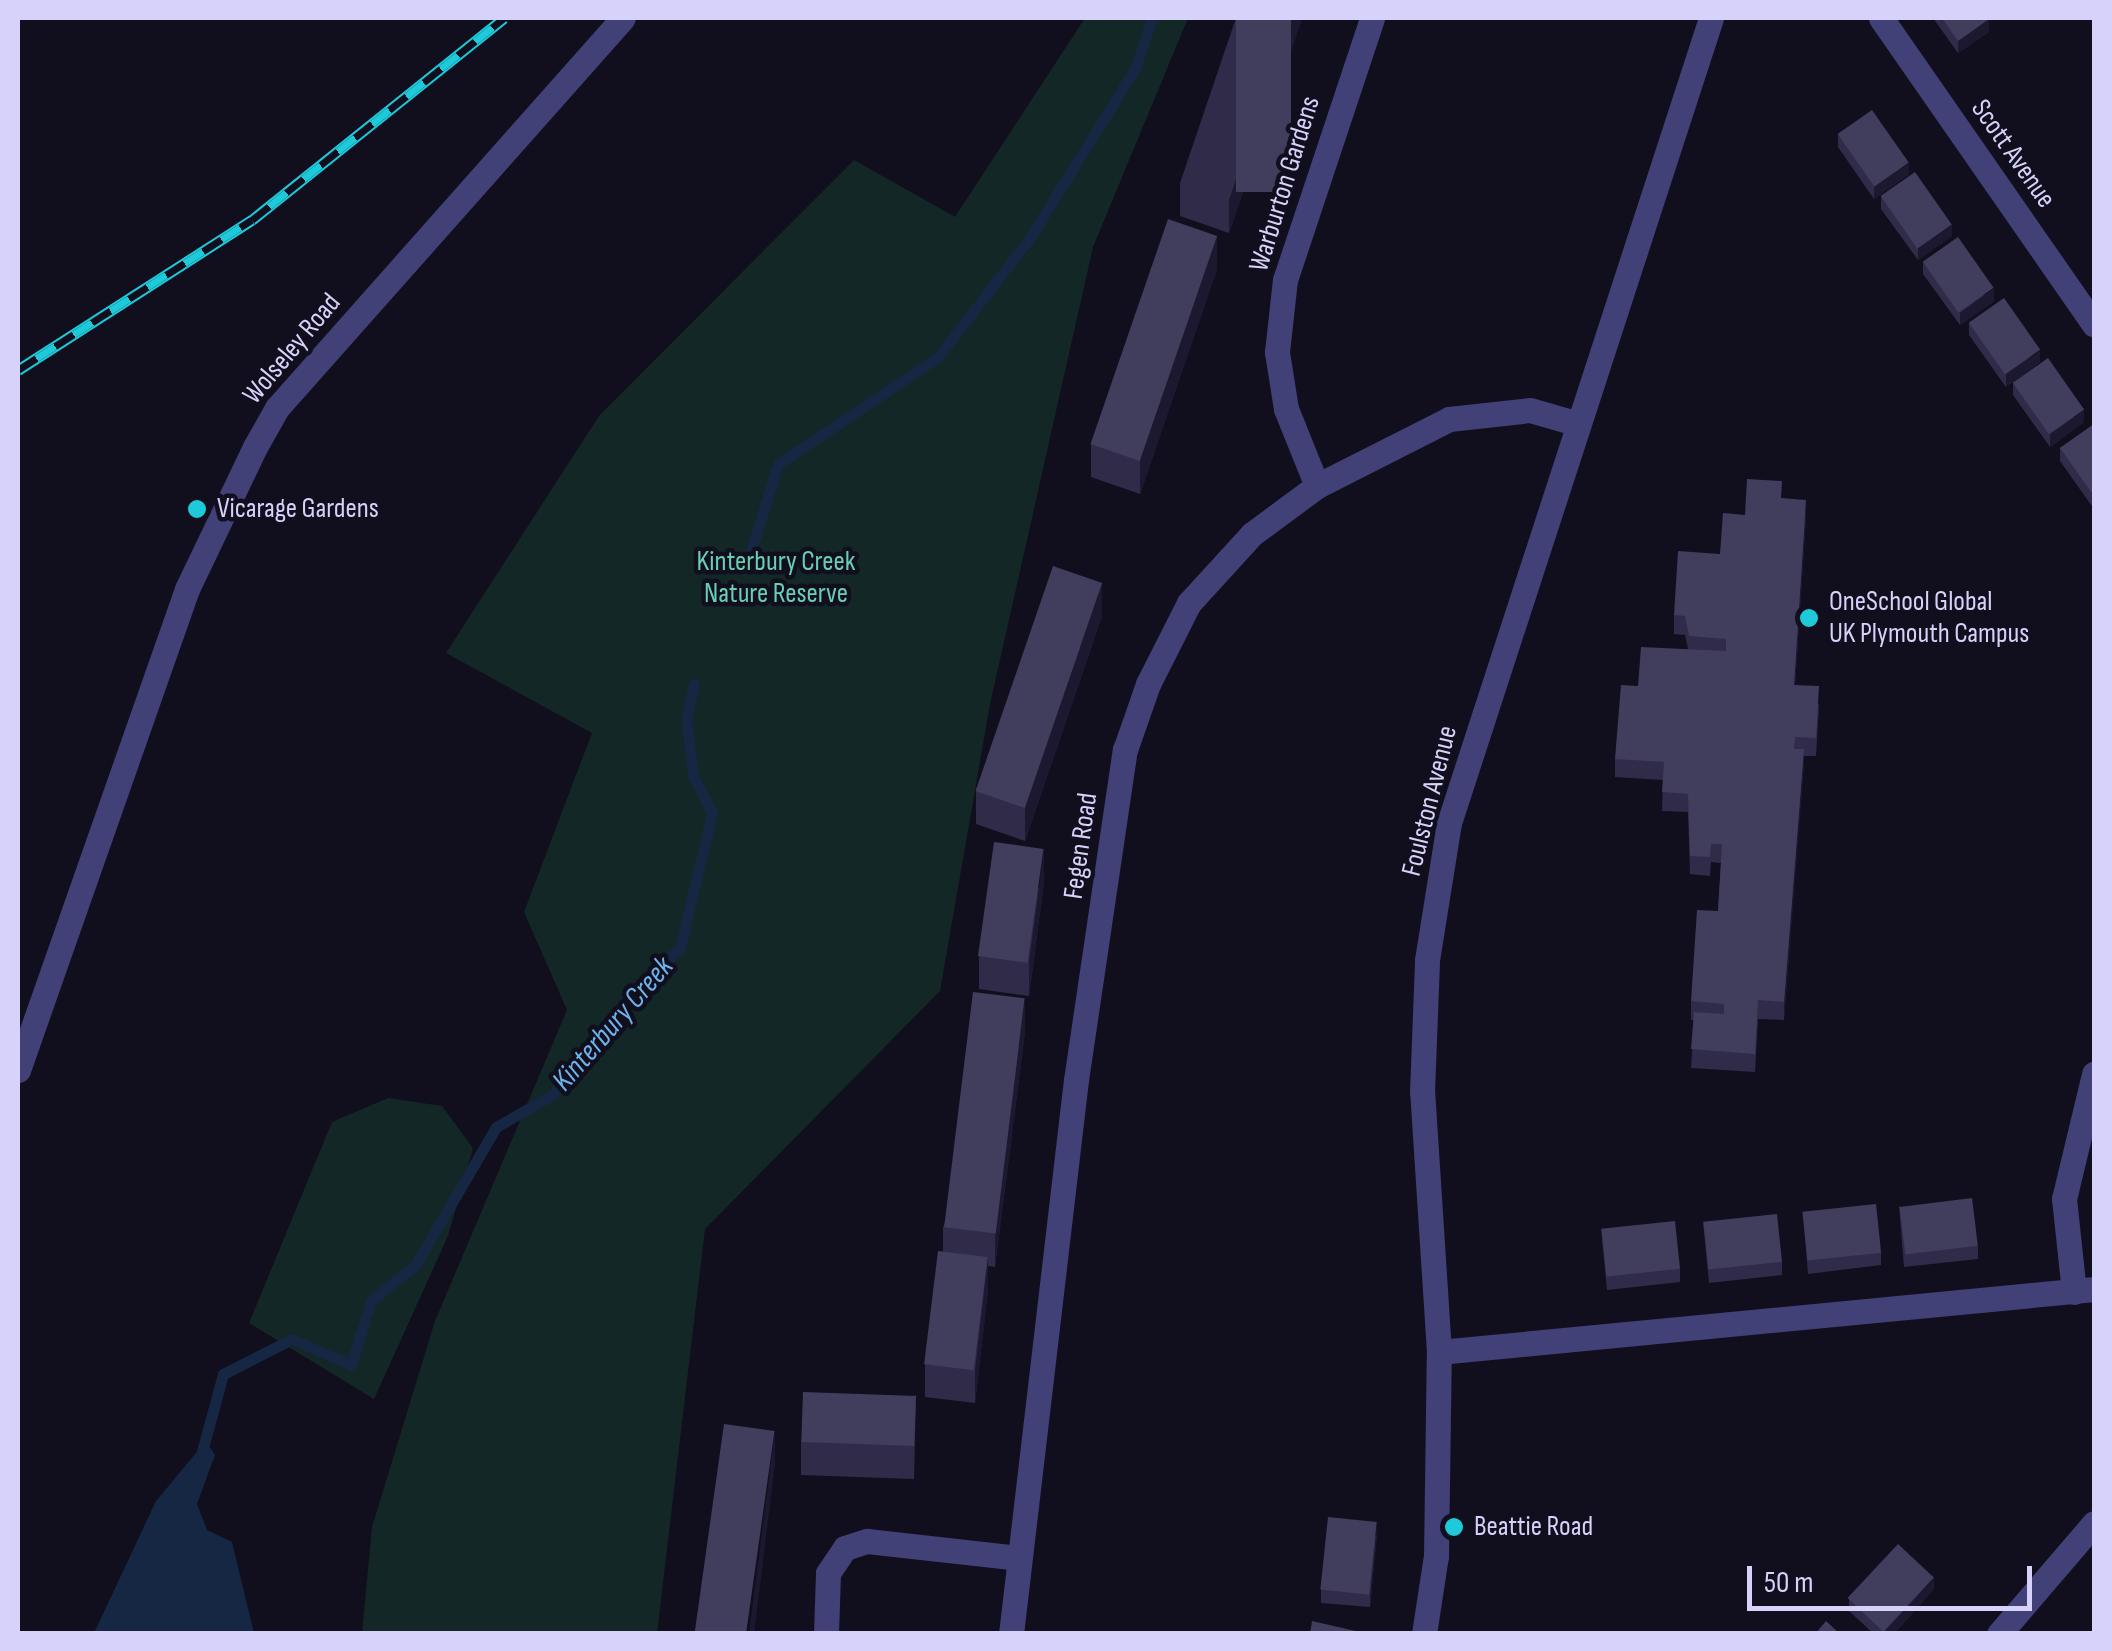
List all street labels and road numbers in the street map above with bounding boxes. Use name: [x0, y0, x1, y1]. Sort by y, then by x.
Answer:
street label: Warburton Gardens: [1242, 92, 1328, 276]
street label: Scott Avenue: [1963, 93, 2063, 215]
street label: Wolseley Road: [236, 287, 348, 411]
street label: Foulston Avenue: [1395, 722, 1465, 880]
street label: Fegen Road: [1057, 791, 1105, 901]

